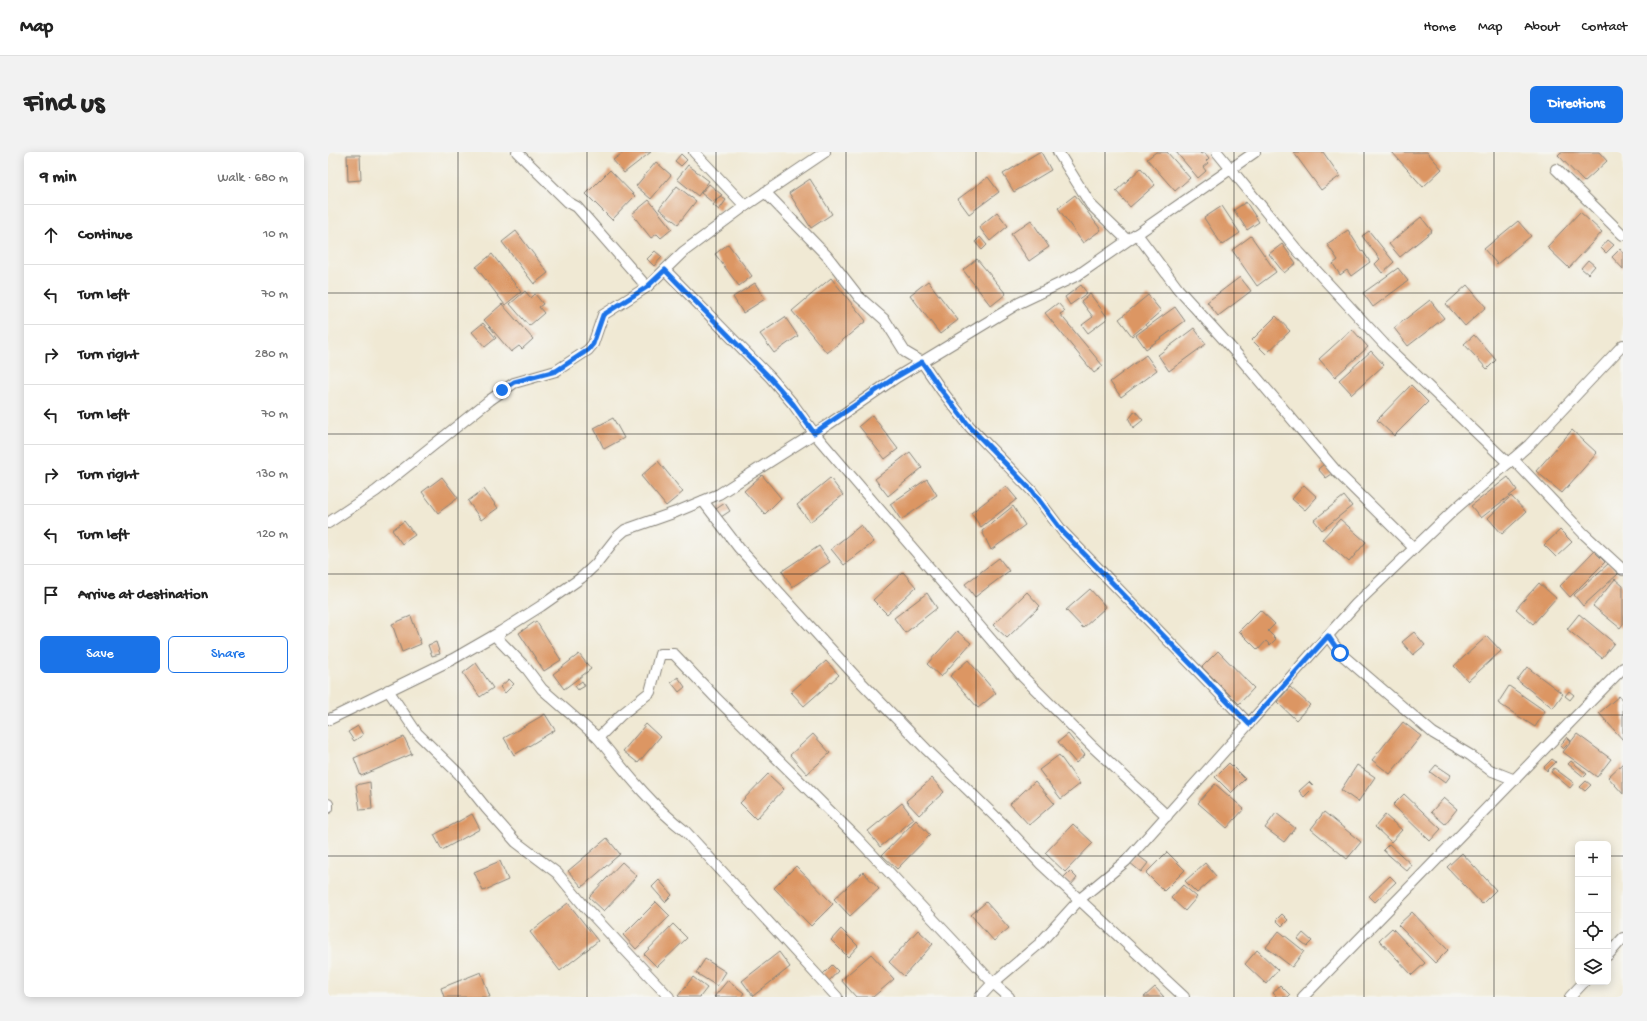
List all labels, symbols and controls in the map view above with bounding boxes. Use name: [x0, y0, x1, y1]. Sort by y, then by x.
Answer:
text: Map: [20, 16, 53, 39]
text: Home: [1424, 19, 1456, 36]
text: Map: [1478, 19, 1502, 36]
text: About: [1524, 19, 1560, 36]
text: Contact: [1582, 19, 1627, 36]
button: Directions: [1530, 86, 1623, 123]
text: Find us: [24, 88, 104, 121]
text: 9 min: [40, 168, 76, 188]
text: Walk · 680 m: [217, 171, 288, 186]
icon: ahead: [40, 224, 62, 246]
text: Continue: [78, 226, 132, 244]
text: 10 m: [263, 227, 288, 242]
icon: left: [40, 284, 62, 306]
text: Turn left: [78, 286, 129, 304]
text: 70 m: [262, 287, 288, 302]
icon: right: [40, 344, 62, 366]
text: Turn right: [78, 346, 138, 364]
text: 280 m: [255, 347, 288, 362]
route end: [493, 381, 511, 399]
icon: left: [40, 404, 62, 426]
text: Turn left: [78, 406, 129, 424]
text: 70 m: [262, 407, 288, 422]
icon: right: [40, 464, 62, 486]
text: Turn right: [78, 466, 138, 484]
text: 130 m: [256, 467, 288, 482]
icon: left: [40, 524, 62, 546]
text: Turn left: [78, 526, 129, 544]
text: 120 m: [257, 527, 288, 542]
icon: arrive: [40, 584, 62, 606]
text: Arrive at destination: [78, 586, 208, 604]
button: Save: [40, 636, 160, 673]
button: Share: [168, 636, 288, 673]
route start: [1331, 644, 1349, 662]
map controls: [1575, 841, 1611, 985]
button: +: [1575, 841, 1611, 877]
button: −: [1575, 877, 1611, 913]
button: locate: [1575, 913, 1611, 949]
button: layers: [1575, 949, 1611, 985]

